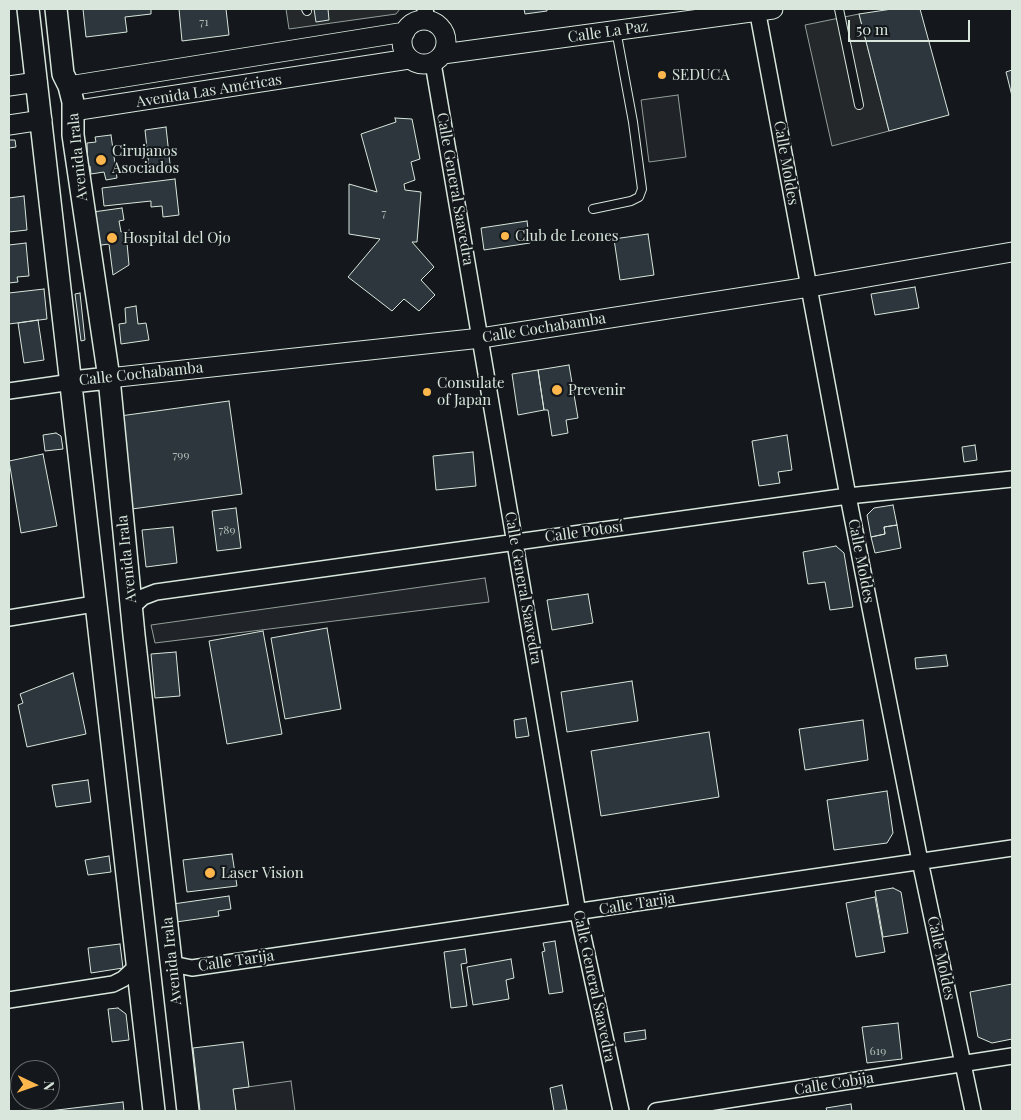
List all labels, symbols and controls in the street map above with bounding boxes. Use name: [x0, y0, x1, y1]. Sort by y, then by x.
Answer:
scale bar: [851, 10, 974, 42]
house number: 71: [199, 15, 209, 29]
street label: Calle La Paz: [567, 17, 649, 47]
text: 50 m: [856, 19, 888, 39]
place label: SEDUCA: [672, 66, 730, 84]
marker: SEDUCA: [656, 69, 668, 81]
street label: Avenida Las Américas: [135, 71, 283, 111]
street label: Calle General Saavedra: [433, 111, 477, 267]
street label: Avenida Irala: [64, 112, 92, 202]
street label: Calle Moldes: [770, 119, 802, 207]
place label: Cirujanos Asociados: [112, 142, 179, 177]
marker: Cirujanos Asociados: [94, 153, 108, 167]
house number: 7: [382, 206, 386, 220]
place label: Club de Leones: [515, 227, 618, 245]
place label: Hospital del Ojo: [123, 229, 231, 247]
marker: Club de Leones: [499, 230, 511, 242]
marker: Hospital del Ojo: [105, 231, 119, 245]
street label: Calle Cochabamba: [481, 309, 607, 347]
street label: Calle Cochabamba: [78, 359, 204, 389]
place label: Consulate of Japan: [437, 374, 505, 409]
place label: Prevenir: [568, 381, 625, 399]
marker: Prevenir: [550, 383, 564, 397]
marker: Consulate of Japan: [421, 386, 433, 398]
house number: 799: [172, 448, 190, 462]
street label: Calle General Saavedra: [501, 510, 545, 666]
street label: Avenida Irala: [113, 514, 141, 604]
street label: Calle Moldes: [844, 517, 878, 605]
street label: Calle Potosí: [544, 518, 624, 546]
house number: 789: [218, 523, 236, 537]
place label: Laser Vision: [221, 864, 304, 882]
marker: Laser Vision: [203, 866, 217, 880]
street label: Calle Tarija: [598, 889, 676, 919]
street label: Calle General Saavedra: [569, 908, 619, 1064]
street label: Calle Moldes: [923, 914, 959, 1002]
street label: Avenida Irala: [158, 916, 186, 1006]
street label: Calle Tarija: [197, 947, 275, 975]
house number: 619: [870, 1044, 886, 1058]
north arrow: [10, 1060, 60, 1110]
street label: Calle Cobija: [793, 1069, 875, 1099]
text: N: [40, 1080, 59, 1091]

